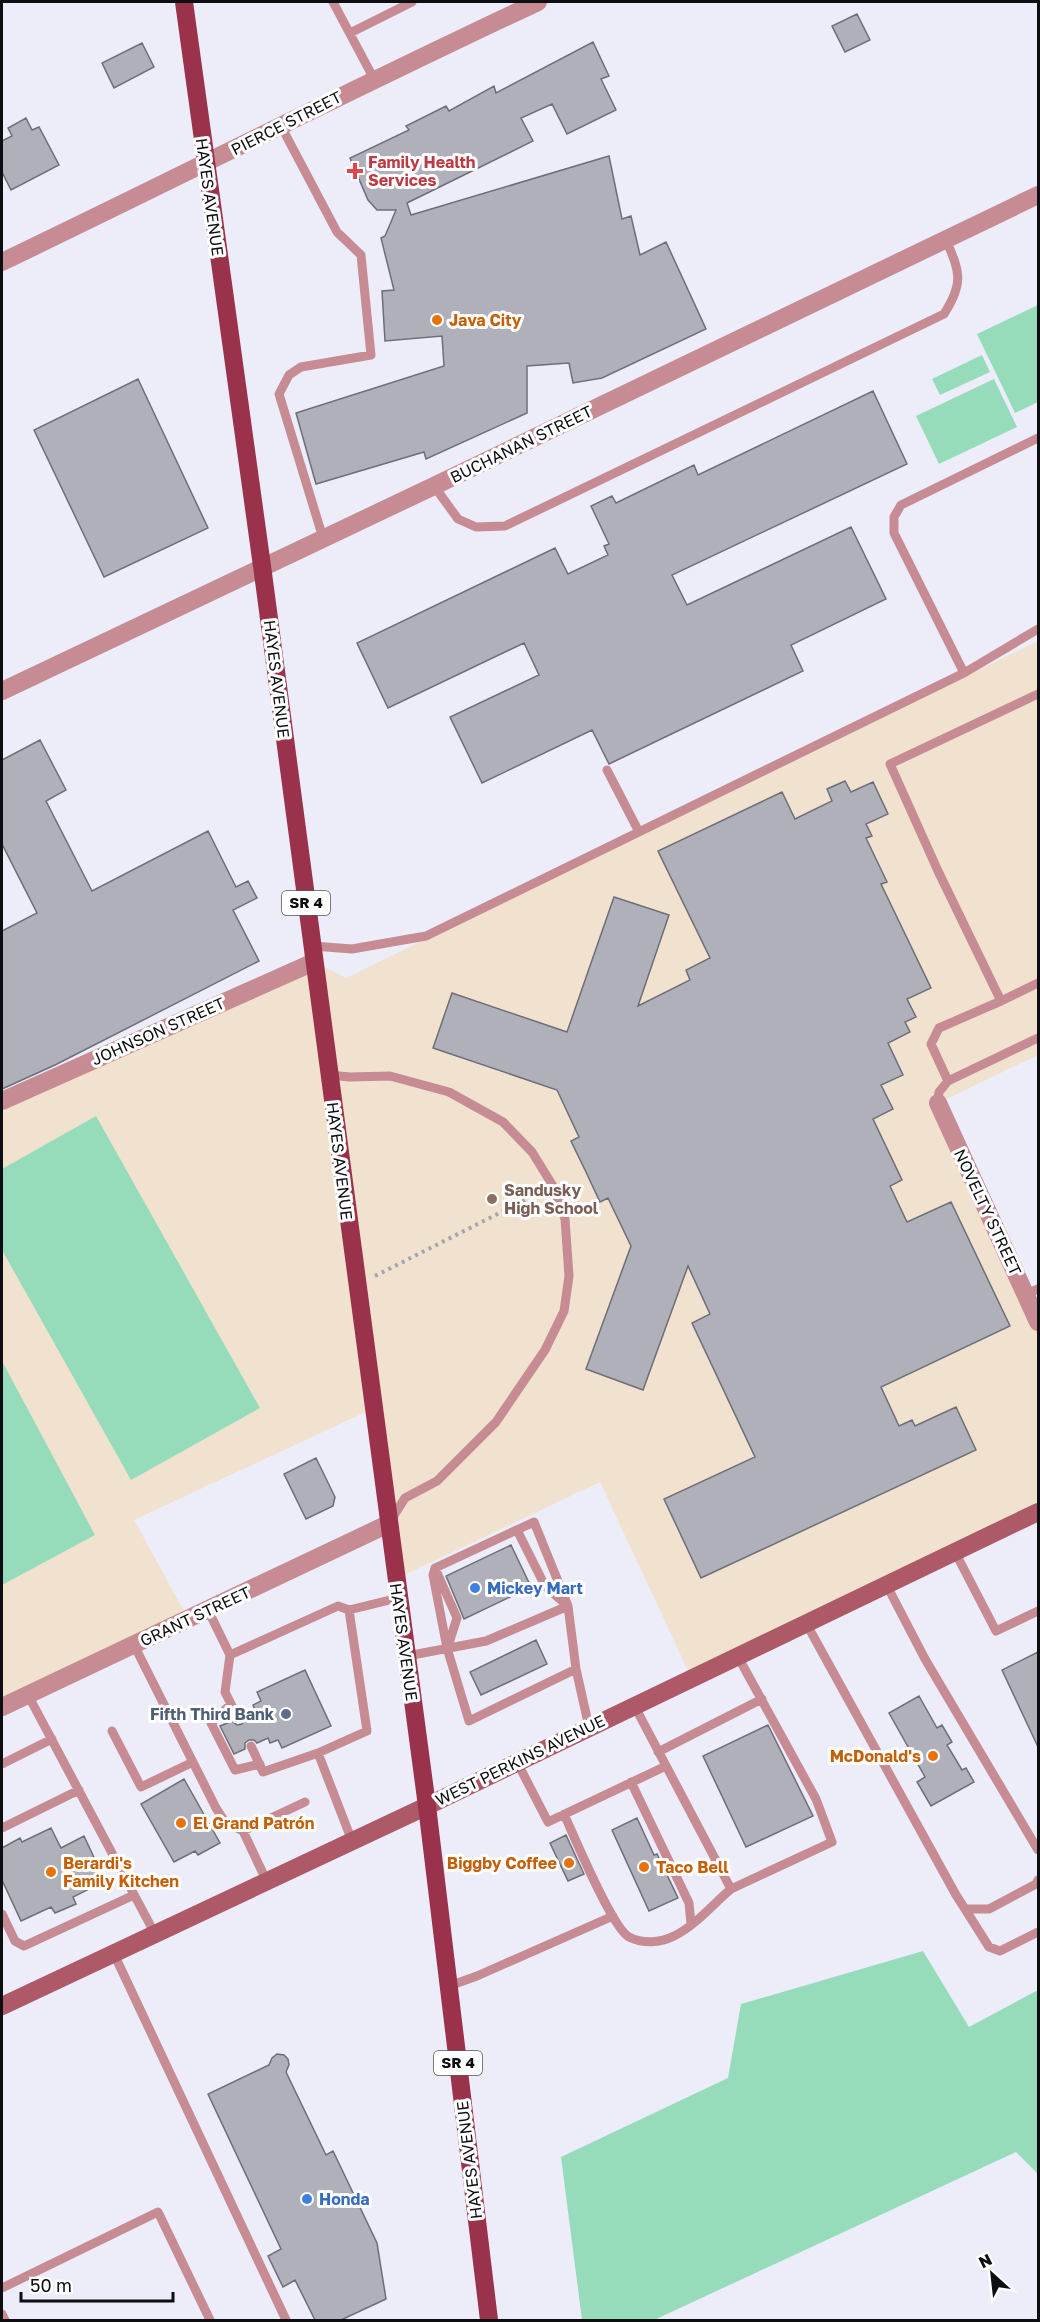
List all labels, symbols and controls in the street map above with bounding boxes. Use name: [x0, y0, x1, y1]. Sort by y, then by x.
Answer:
street label: PIERCE STREET: [227, 87, 345, 159]
street label: HAYES AVENUE: [192, 137, 228, 257]
place label: Family Health Services: [368, 152, 476, 190]
marker: Family Health Services: [346, 162, 364, 180]
place label: Java City: [449, 310, 522, 330]
marker: Java City: [430, 313, 444, 327]
street label: BUCHANAN STREET: [447, 401, 595, 487]
street label: HAYES AVENUE: [260, 619, 294, 739]
road number: SR 4: [282, 891, 330, 915]
street label: JOHNSON STREET: [88, 993, 228, 1069]
street label: HAYES AVENUE: [323, 1101, 357, 1221]
street label: NOVELTY STREET: [950, 1146, 1026, 1278]
place label: Sandusky High School: [504, 1180, 599, 1218]
marker: Sandusky High School: [485, 1192, 499, 1206]
place label: Mickey Mart: [487, 1578, 583, 1598]
marker: Mickey Mart: [468, 1581, 482, 1595]
street label: GRANT STREET: [137, 1582, 253, 1650]
street label: HAYES AVENUE: [386, 1582, 422, 1702]
place label: Fifth Third Bank: [150, 1704, 275, 1724]
marker: Fifth Third Bank: [279, 1707, 293, 1721]
street label: WEST PERKINS AVENUE: [432, 1710, 608, 1810]
place label: McDonald's: [830, 1746, 921, 1766]
marker: McDonald's: [926, 1749, 940, 1763]
place label: El Grand Patrón: [193, 1813, 314, 1833]
marker: El Grand Patrón: [174, 1816, 188, 1830]
place label: Berardi's Family Kitchen: [63, 1853, 179, 1891]
place label: Biggby Coffee: [447, 1853, 557, 1873]
marker: Biggby Coffee: [562, 1856, 576, 1870]
place label: Taco Bell: [656, 1857, 729, 1877]
marker: Taco Bell: [637, 1860, 651, 1874]
marker: Berardi's Family Kitchen: [44, 1865, 58, 1879]
road number: SR 4: [434, 2051, 482, 2075]
street label: HAYES AVENUE: [452, 2100, 486, 2220]
place label: Honda: [319, 2189, 370, 2209]
marker: Honda: [300, 2192, 314, 2206]
north arrow: [962, 2244, 1022, 2304]
text: N: [975, 2249, 995, 2272]
scale bar: [21, 2265, 172, 2303]
text: 50 m: [30, 2274, 72, 2296]

